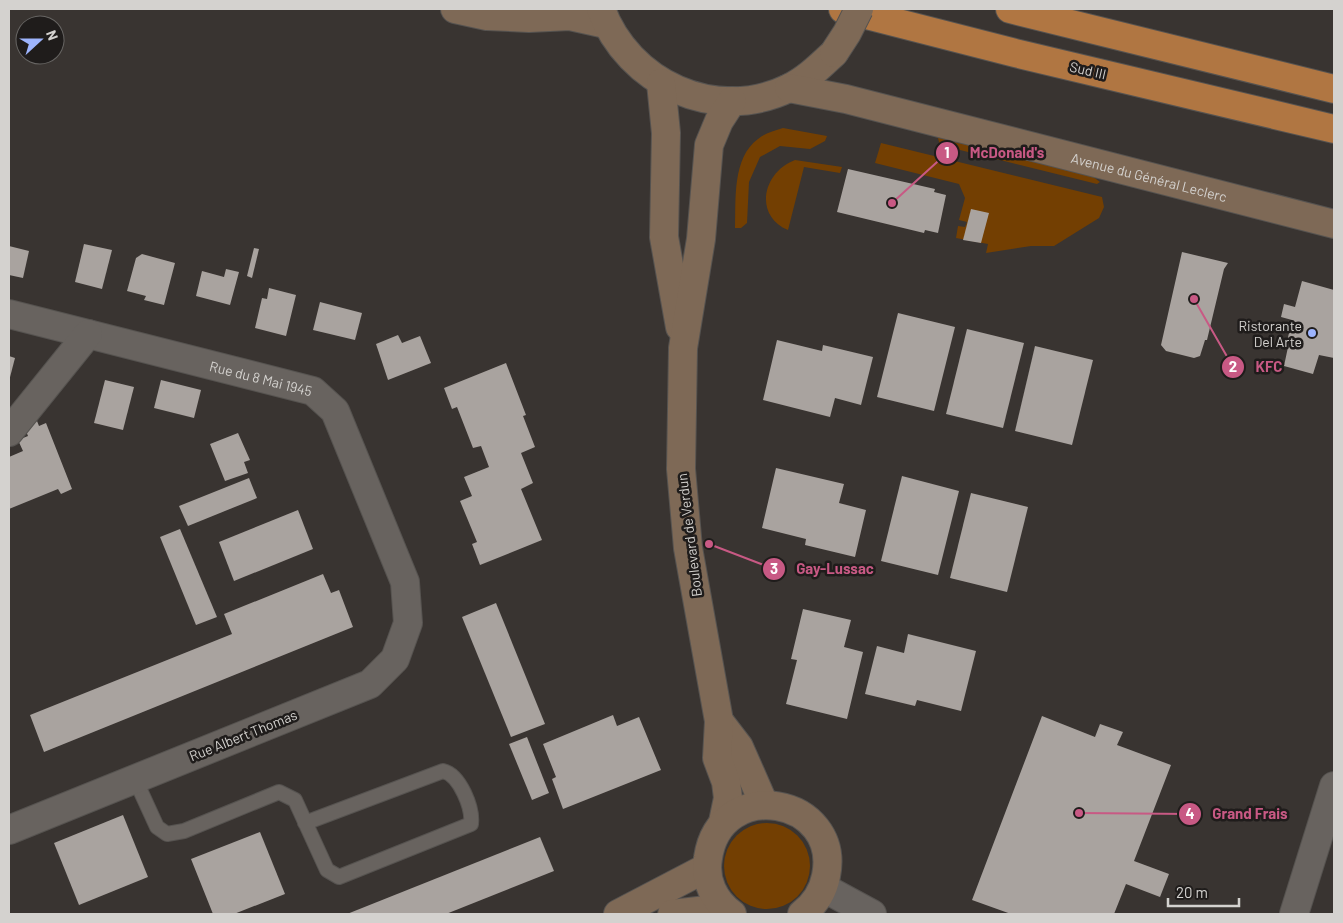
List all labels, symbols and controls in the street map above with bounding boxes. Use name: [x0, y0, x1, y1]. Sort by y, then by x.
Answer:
north arrow: [15, 15, 65, 65]
text: N: [43, 28, 62, 43]
street label: Sud III: [1068, 58, 1108, 82]
callout: McDonald's: [935, 138, 1054, 168]
text: 1: [944, 143, 950, 161]
text: McDonald's: [970, 143, 1045, 161]
street label: Avenue du Général Leclerc: [1069, 149, 1229, 205]
place label: Ristorante Del Arte: [1239, 317, 1302, 350]
marker: Ristorante Del Arte: [1306, 327, 1318, 339]
callout: KFC: [1221, 352, 1293, 382]
street label: Rue du 8 Mai 1945: [208, 357, 314, 399]
text: 2: [1229, 357, 1237, 375]
text: KFC: [1256, 357, 1282, 375]
street label: Boulevard de Verdun: [673, 472, 705, 598]
callout: Gay-Lussac: [762, 554, 884, 584]
text: 3: [770, 559, 778, 577]
text: Gay-Lussac: [796, 559, 874, 577]
street label: Rue Albert Thomas: [187, 706, 300, 764]
callout: Grand Frais: [1178, 799, 1298, 829]
text: 4: [1185, 804, 1195, 822]
text: Grand Frais: [1212, 804, 1288, 822]
scale bar: [1168, 876, 1239, 908]
text: 20 m: [1176, 883, 1208, 901]

